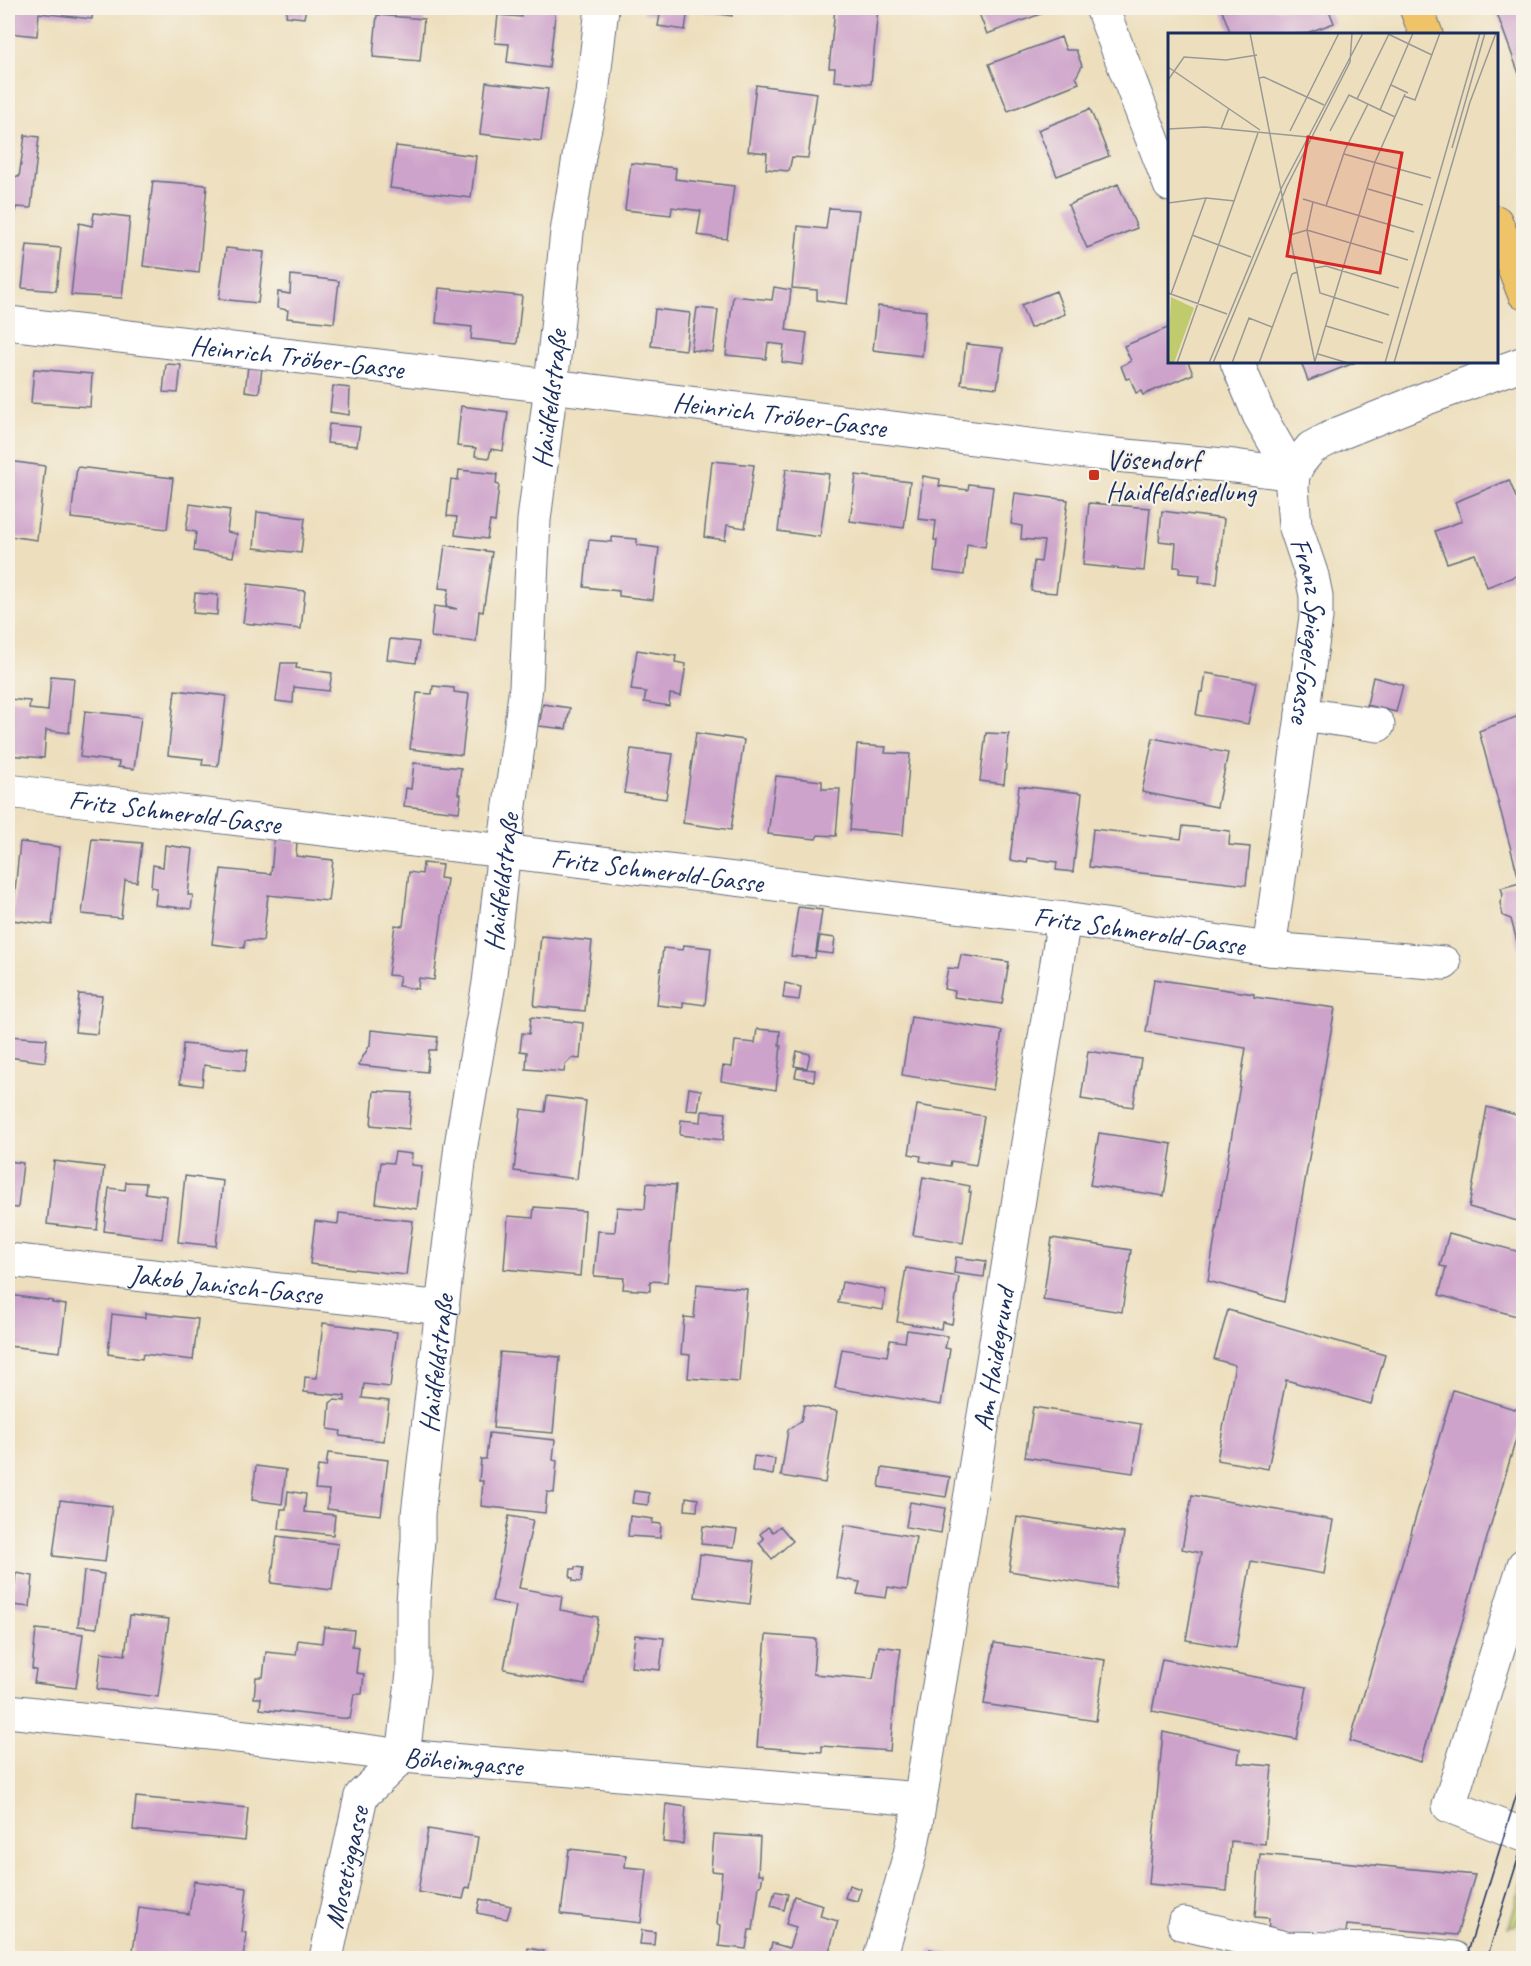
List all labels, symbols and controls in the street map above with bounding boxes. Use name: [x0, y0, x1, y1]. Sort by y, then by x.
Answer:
inset map: [1168, 33, 1498, 363]
street label: Haidfeldstraße: [524, 326, 575, 470]
street label: Heinrich Tröber-Gasse: [189, 327, 407, 387]
street label: Heinrich Tröber-Gasse: [671, 384, 890, 445]
place label: Vösendorf Haidfeldsiedlung: [1106, 442, 1258, 509]
marker: Vösendorf Haidfeldsiedlung: [1087, 468, 1101, 482]
street label: Franz Spiegel-Gasse: [1282, 533, 1333, 728]
street label: Fritz Schmerold-Gasse: [67, 782, 284, 842]
street label: Haidfeldstraße: [476, 809, 527, 953]
street label: Fritz Schmerold-Gasse: [549, 840, 767, 901]
street label: Fritz Schmerold-Gasse: [1032, 898, 1249, 964]
street label: Jakob Janisch-Gasse: [126, 1256, 325, 1313]
street label: Am Haidegrund: [965, 1281, 1023, 1433]
street label: Haidfeldstraße: [411, 1291, 462, 1434]
street label: Böheimgasse: [403, 1739, 526, 1784]
street label: Mosetiggasse: [316, 1801, 377, 1931]

